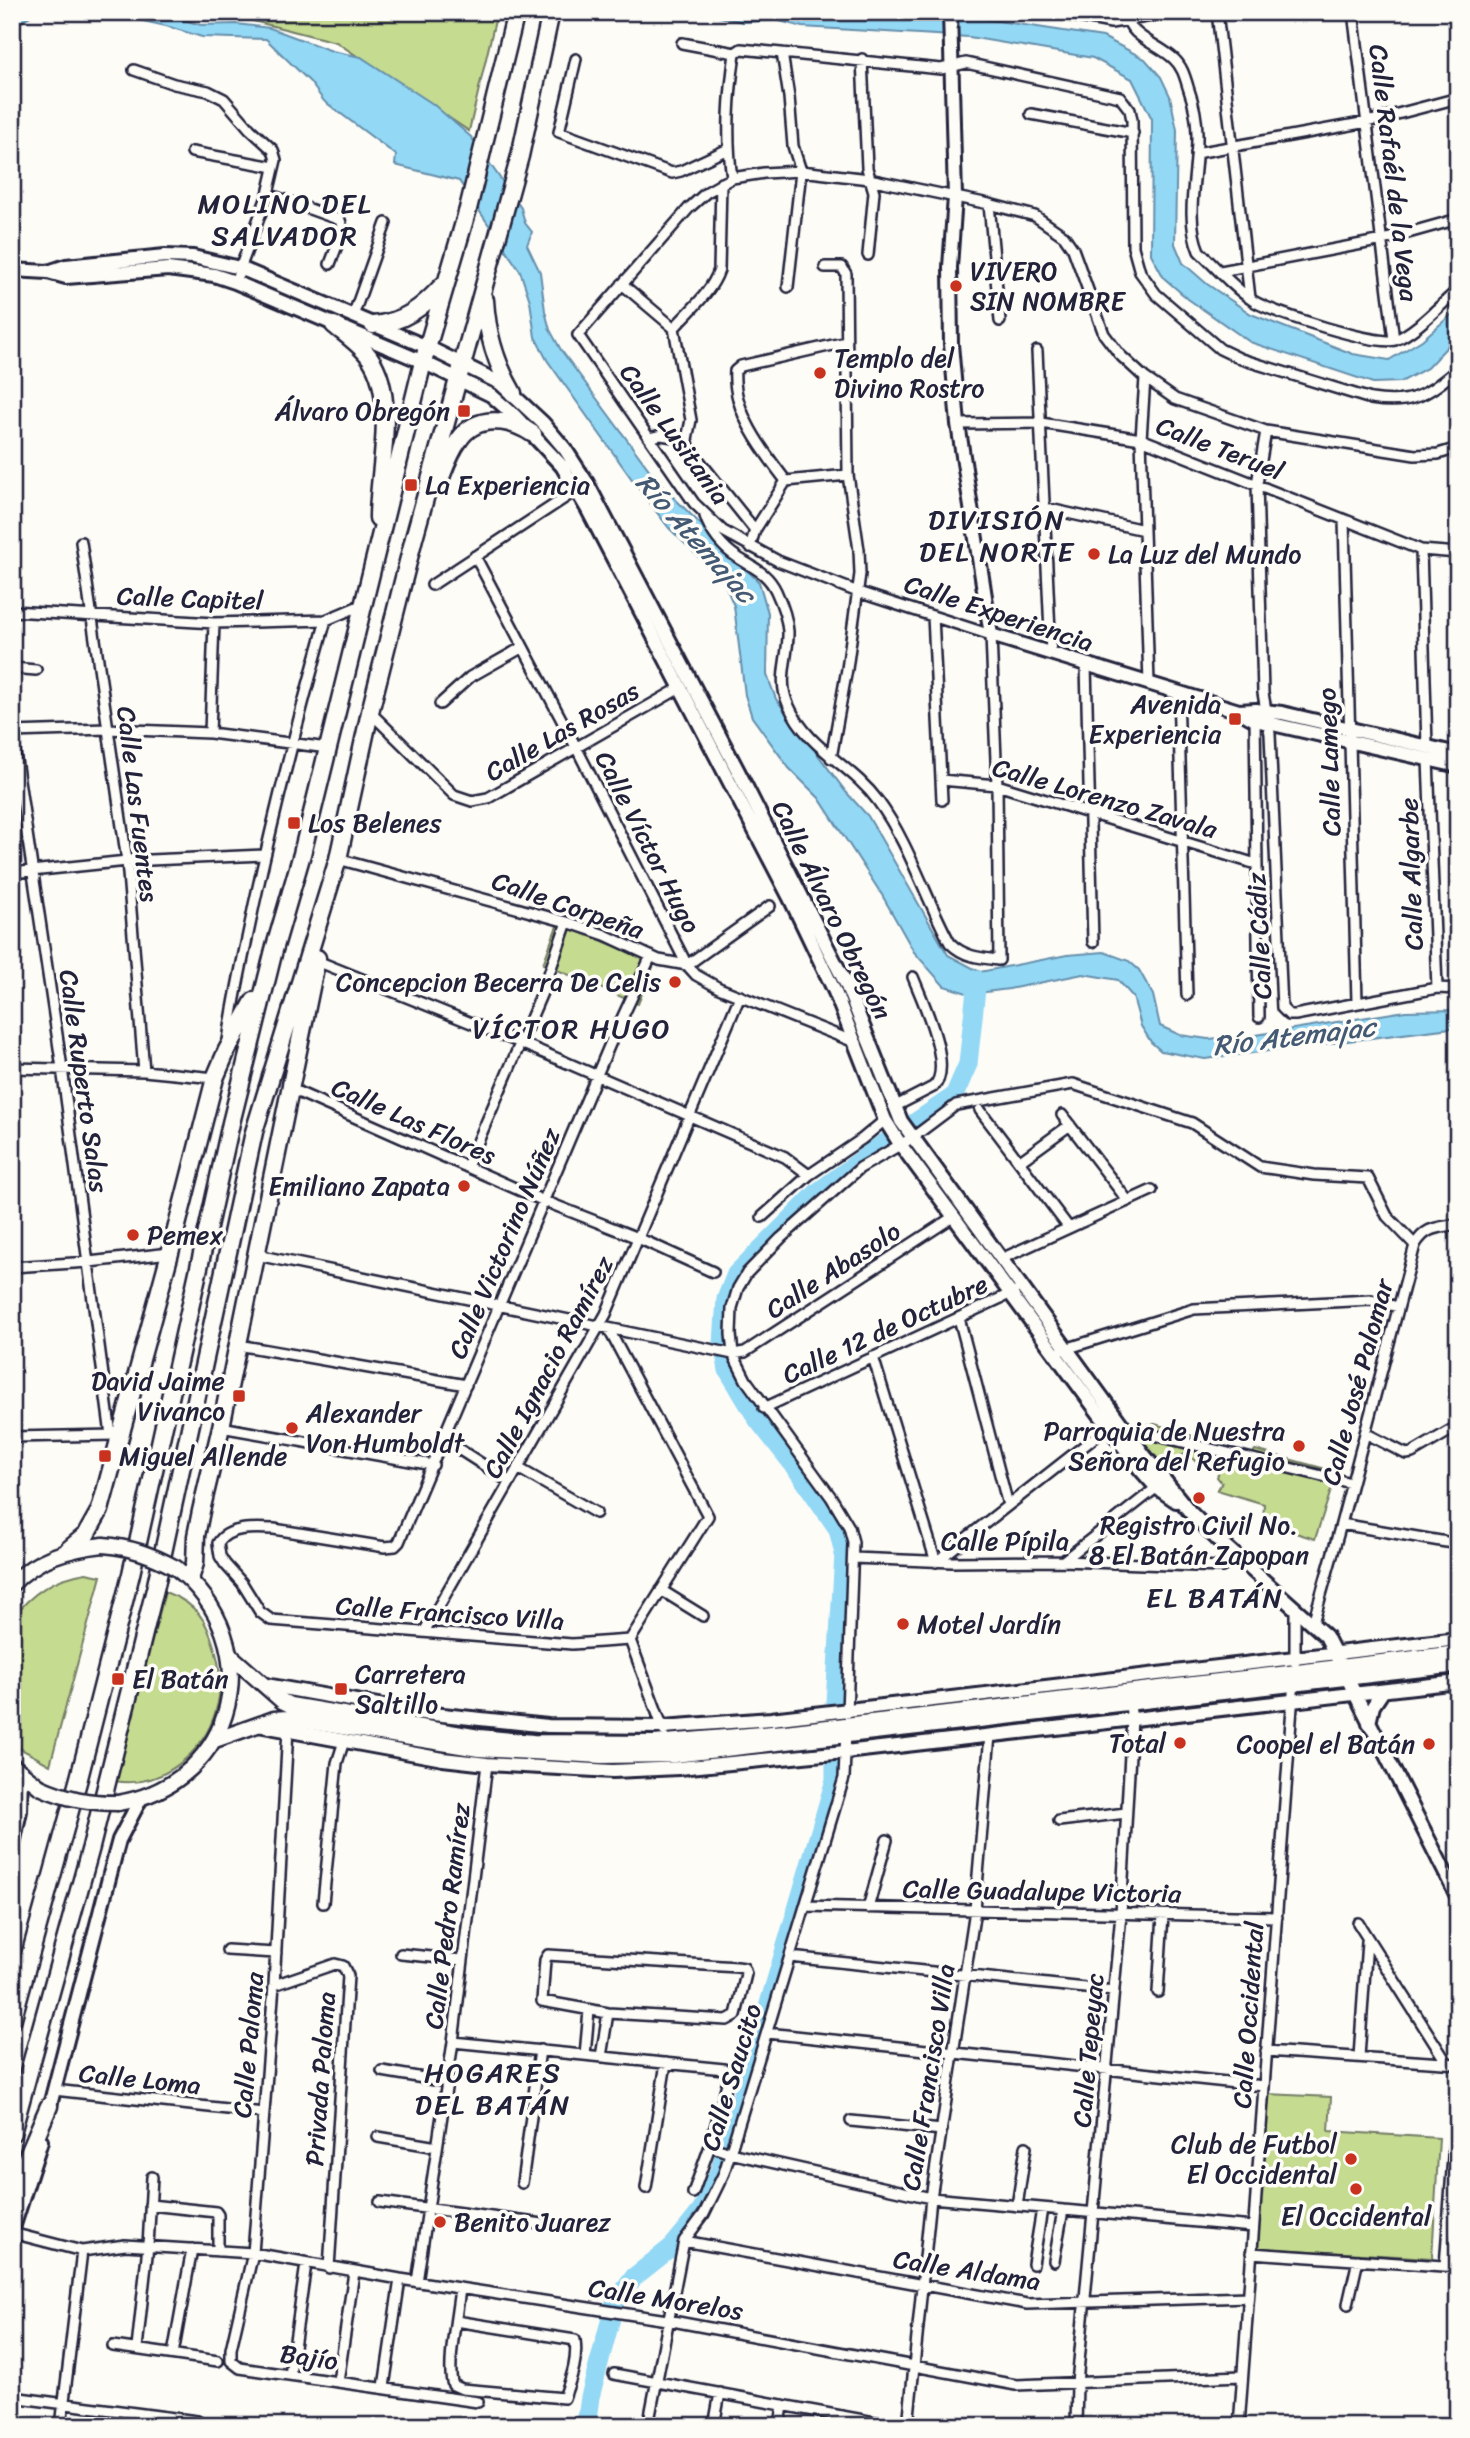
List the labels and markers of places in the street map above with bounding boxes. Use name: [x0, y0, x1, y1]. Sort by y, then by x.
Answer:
place label: VIVERO SIN NOMBRE: [970, 248, 1126, 324]
marker: VIVERO SIN NOMBRE: [948, 278, 964, 294]
place label: Templo del Divino Rostro: [834, 335, 985, 411]
marker: Templo del Divino Rostro: [812, 365, 828, 381]
place label: Álvaro Obregón: [274, 388, 450, 434]
marker: Álvaro Obregón: [456, 403, 472, 419]
place label: La Experiencia: [425, 462, 590, 508]
marker: La Experiencia: [403, 477, 419, 493]
place label: La Luz del Mundo: [1108, 531, 1301, 577]
marker: La Luz del Mundo: [1086, 546, 1102, 562]
place label: Avenida Experiencia: [1089, 681, 1222, 757]
marker: Avenida Experiencia: [1227, 711, 1243, 727]
place label: Los Belenes: [308, 800, 442, 846]
marker: Los Belenes: [286, 815, 302, 831]
place label: Concepcion Becerra De Celis: [336, 959, 661, 1005]
marker: Concepcion Becerra De Celis: [667, 974, 683, 990]
place label: Emiliano Zapata: [268, 1163, 450, 1209]
marker: Emiliano Zapata: [456, 1178, 472, 1194]
place label: Pemex: [147, 1212, 223, 1258]
marker: Pemex: [125, 1227, 141, 1243]
place label: David Jaime Vivanco: [91, 1358, 225, 1434]
marker: David Jaime Vivanco: [231, 1388, 247, 1404]
place label: Alexander Von Humboldt: [305, 1390, 465, 1466]
place label: Parroquia de Nuestra Señora del Refugio: [1044, 1408, 1285, 1484]
marker: Alexander Von Humboldt: [284, 1420, 300, 1436]
place label: Miguel Allende: [119, 1433, 287, 1479]
marker: Parroquia de Nuestra Señora del Refugio: [1291, 1438, 1307, 1454]
marker: Miguel Allende: [97, 1448, 113, 1464]
marker: Registro Civil No. 8 El Batán Zapopan: [1191, 1490, 1207, 1506]
place label: Registro Civil No. 8 El Batán Zapopan: [1089, 1502, 1309, 1578]
place label: Motel Jardín: [917, 1601, 1061, 1647]
marker: Motel Jardín: [895, 1616, 911, 1632]
place label: Carretera Saltillo: [355, 1651, 466, 1727]
place label: El Batán: [132, 1656, 229, 1702]
marker: El Batán: [110, 1671, 126, 1687]
marker: Carretera Saltillo: [333, 1681, 349, 1697]
place label: Total: [1109, 1720, 1167, 1766]
place label: Coopel el Batán: [1237, 1721, 1415, 1767]
marker: Total: [1172, 1735, 1188, 1751]
marker: Coopel el Batán: [1421, 1736, 1437, 1752]
place label: Club de Futbol El Occidental: [1171, 2121, 1338, 2197]
marker: Club de Futbol El Occidental: [1343, 2151, 1359, 2167]
marker: El Occidental: [1348, 2181, 1364, 2197]
place label: El Occidental: [1281, 2193, 1432, 2239]
place label: Benito Juarez: [454, 2199, 611, 2245]
marker: Benito Juarez: [432, 2214, 448, 2230]

